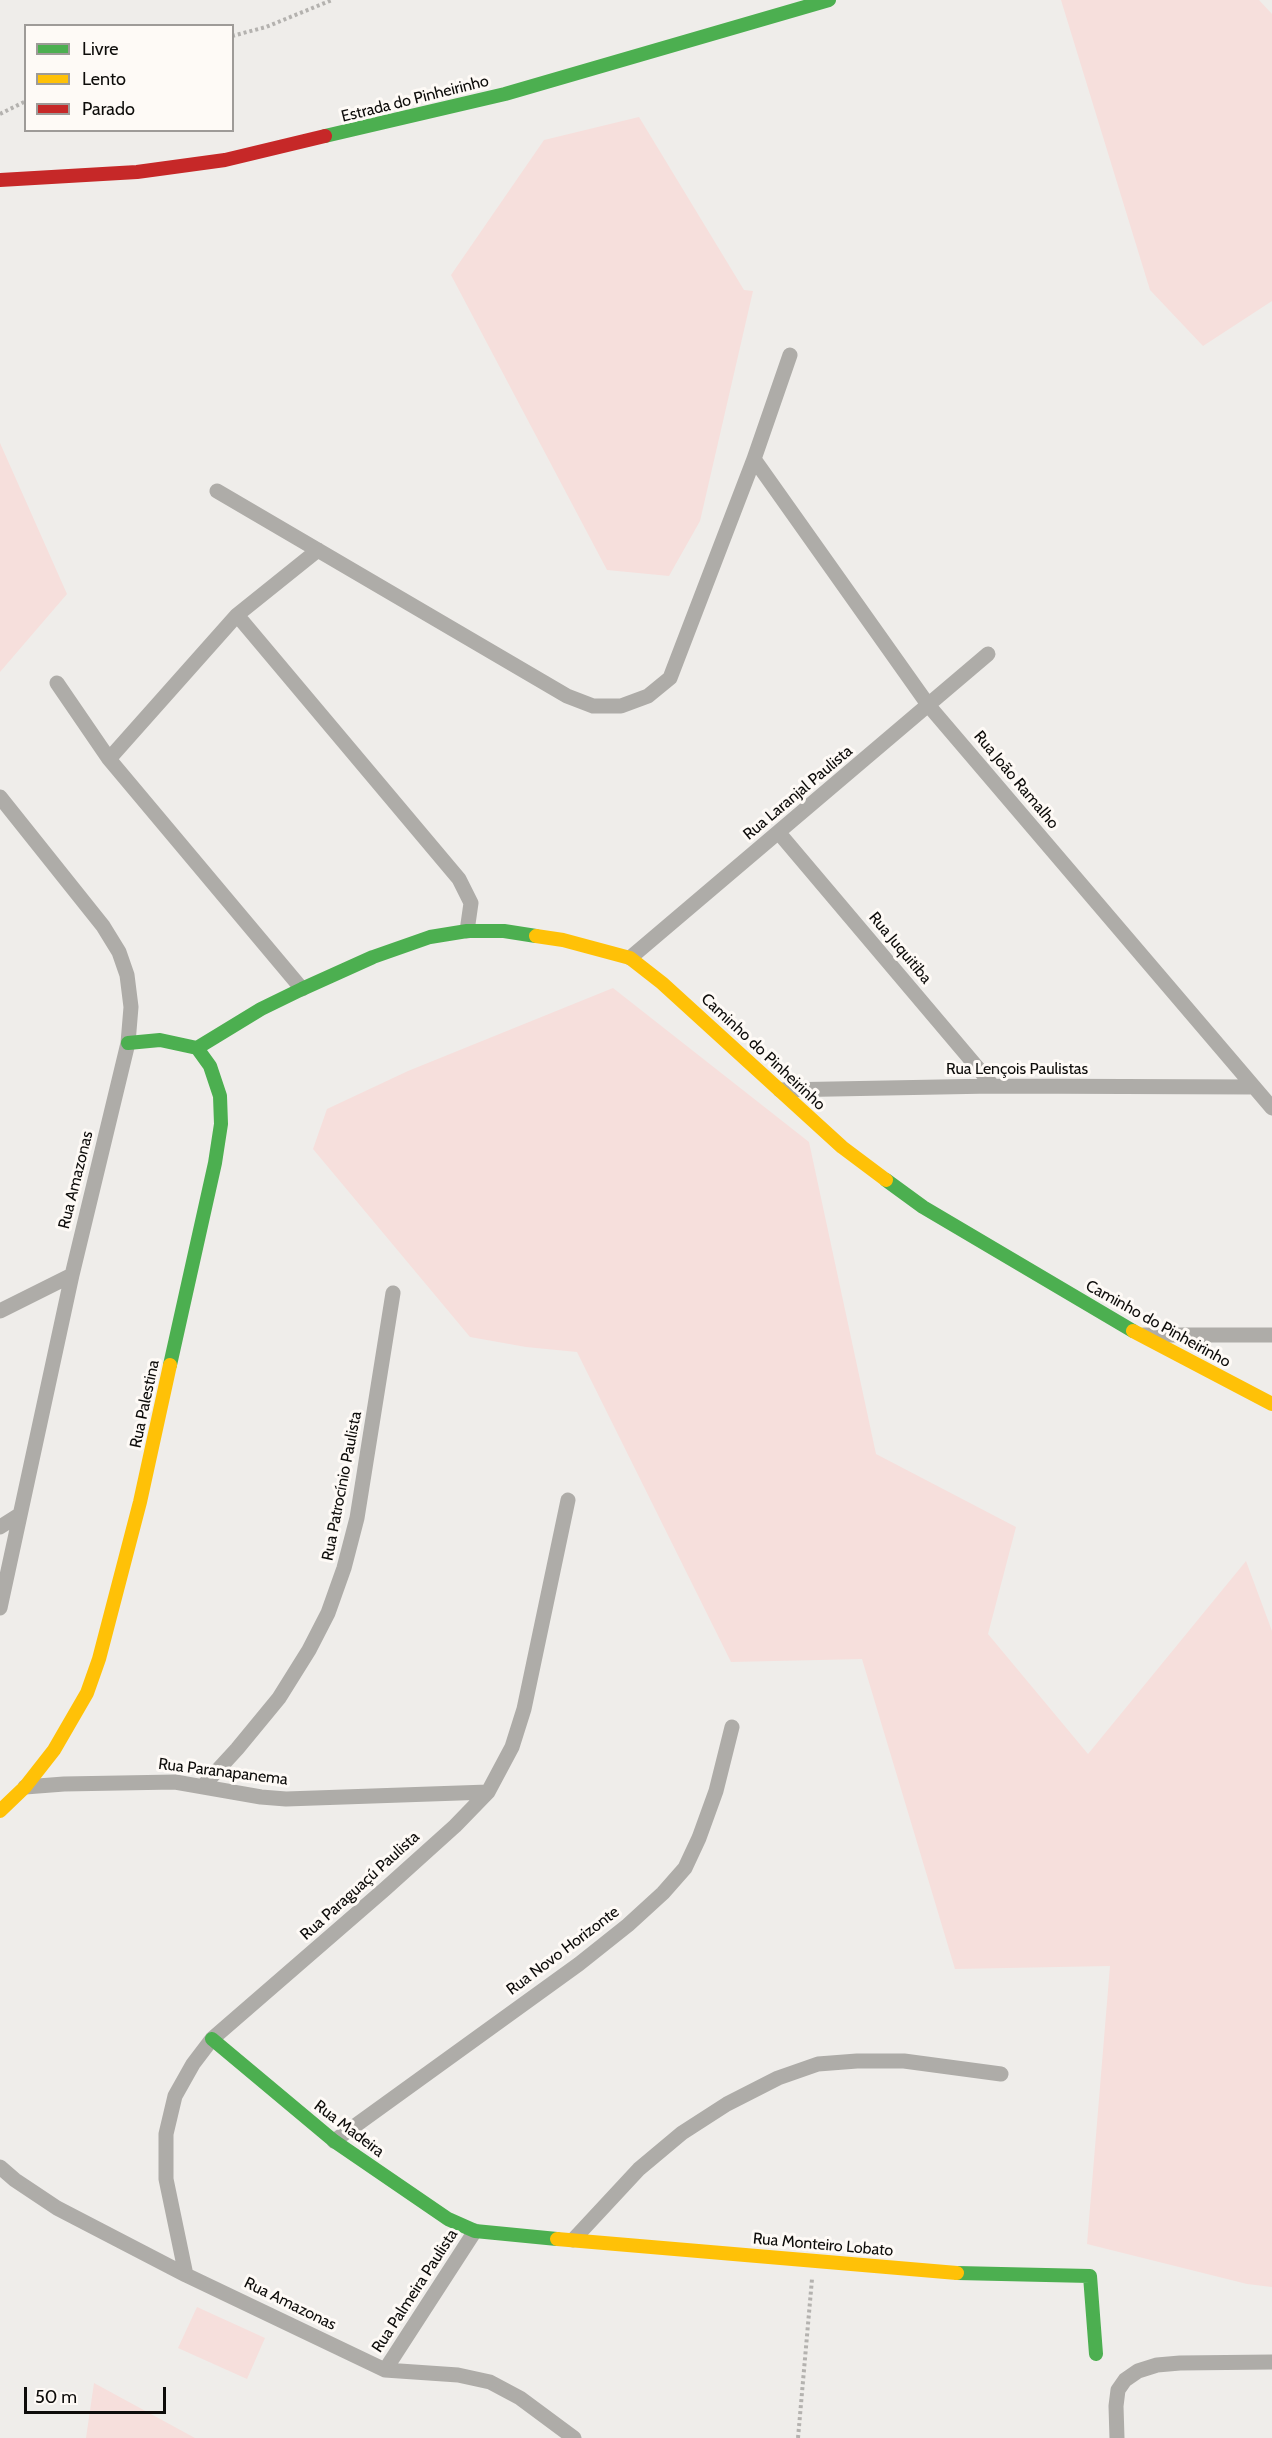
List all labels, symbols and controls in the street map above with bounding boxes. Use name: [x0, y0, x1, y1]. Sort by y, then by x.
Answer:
legend: [24, 24, 234, 132]
text: Livre: [82, 38, 118, 60]
text: Lento: [82, 68, 126, 90]
street label: Estrada do Pinheirinho: [339, 71, 491, 127]
text: Parado: [82, 98, 135, 120]
street label: Rua João Ramalho: [969, 727, 1063, 833]
street label: Rua Laranjal Paulista: [739, 742, 857, 844]
street label: Rua Juquitiba: [865, 908, 935, 988]
street label: Caminho do Pinheirinho: [697, 989, 829, 1115]
street label: Rua Lençois Paulistas: [946, 1059, 1088, 1079]
street label: Rua Amazonas: [55, 1129, 97, 1231]
street label: Caminho do Pinheirinho: [1082, 1276, 1234, 1372]
street label: Rua Palestina: [126, 1358, 164, 1450]
street label: Rua Patrocínio Paulista: [318, 1410, 366, 1562]
street label: Rua Paranapanema: [157, 1755, 289, 1789]
street label: Rua Paraguaçú Paulista: [297, 1828, 423, 1944]
street label: Rua Novo Horizonte: [503, 1902, 623, 2000]
street label: Rua Madeira: [310, 2096, 388, 2162]
street label: Rua Palmeira Paulista: [368, 2226, 462, 2356]
street label: Rua Monteiro Lobato: [752, 2229, 894, 2261]
street label: Rua Amazonas: [241, 2273, 339, 2335]
scale bar: [27, 2375, 170, 2413]
text: 50 m: [35, 2386, 77, 2408]

